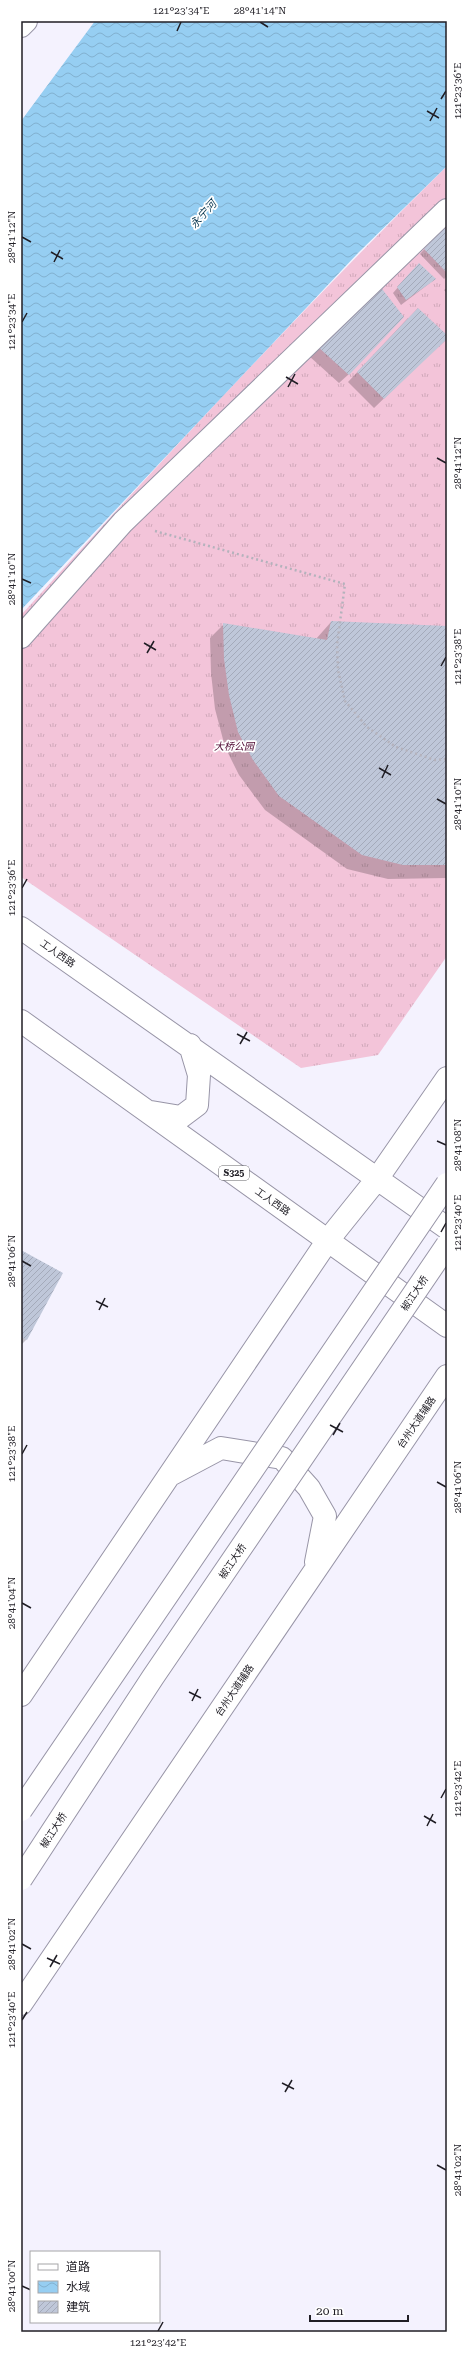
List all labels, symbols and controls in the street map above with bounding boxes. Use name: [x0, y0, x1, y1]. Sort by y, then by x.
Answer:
text: 121°23'34"E: [153, 5, 209, 16]
text: 28°41'14"N: [234, 5, 286, 16]
text: 121°23'36"E: [452, 63, 463, 119]
water label: 永宁河: [188, 196, 221, 231]
text: 28°41'12"N: [6, 211, 17, 263]
text: 121°23'34"E: [6, 294, 17, 350]
text: 28°41'12"N: [452, 437, 463, 489]
text: 28°41'10"N: [6, 553, 17, 605]
text: 121°23'38"E: [452, 629, 463, 685]
park label: 大桥公园: [214, 741, 256, 752]
text: 28°41'10"N: [452, 778, 463, 830]
text: 121°23'36"E: [6, 860, 17, 916]
street label: 工人西路: [38, 937, 77, 969]
text: 28°41'08"N: [452, 1119, 463, 1171]
road number: S325: [219, 1166, 249, 1180]
street label: 工人西路: [253, 1185, 292, 1217]
text: 121°23'40"E: [452, 1195, 463, 1251]
text: 28°41'06"N: [6, 1235, 17, 1287]
street label: 椒江大桥: [399, 1274, 430, 1313]
street label: 台州大道辅路: [395, 1394, 438, 1450]
text: 121°23'38"E: [6, 1426, 17, 1482]
text: 28°41'06"N: [452, 1461, 463, 1513]
street label: 椒江大桥: [217, 1542, 248, 1581]
text: 28°41'04"N: [6, 1577, 17, 1629]
street label: 台州大道辅路: [213, 1662, 256, 1718]
text: 121°23'42"E: [452, 1761, 463, 1817]
street label: 椒江大桥: [38, 1811, 69, 1850]
text: 28°41'02"N: [6, 1918, 17, 1970]
text: 121°23'40"E: [6, 1992, 17, 2048]
text: 28°41'02"N: [452, 2144, 463, 2196]
legend: [30, 2251, 160, 2323]
text: 28°41'00"N: [6, 2260, 17, 2312]
text: 道路: [66, 2260, 90, 2274]
text: 水域: [66, 2280, 90, 2294]
scale bar: [310, 2297, 408, 2323]
text: 建筑: [66, 2300, 90, 2314]
text: 20 m: [316, 2304, 343, 2318]
text: 121°23'42"E: [130, 2337, 186, 2348]

